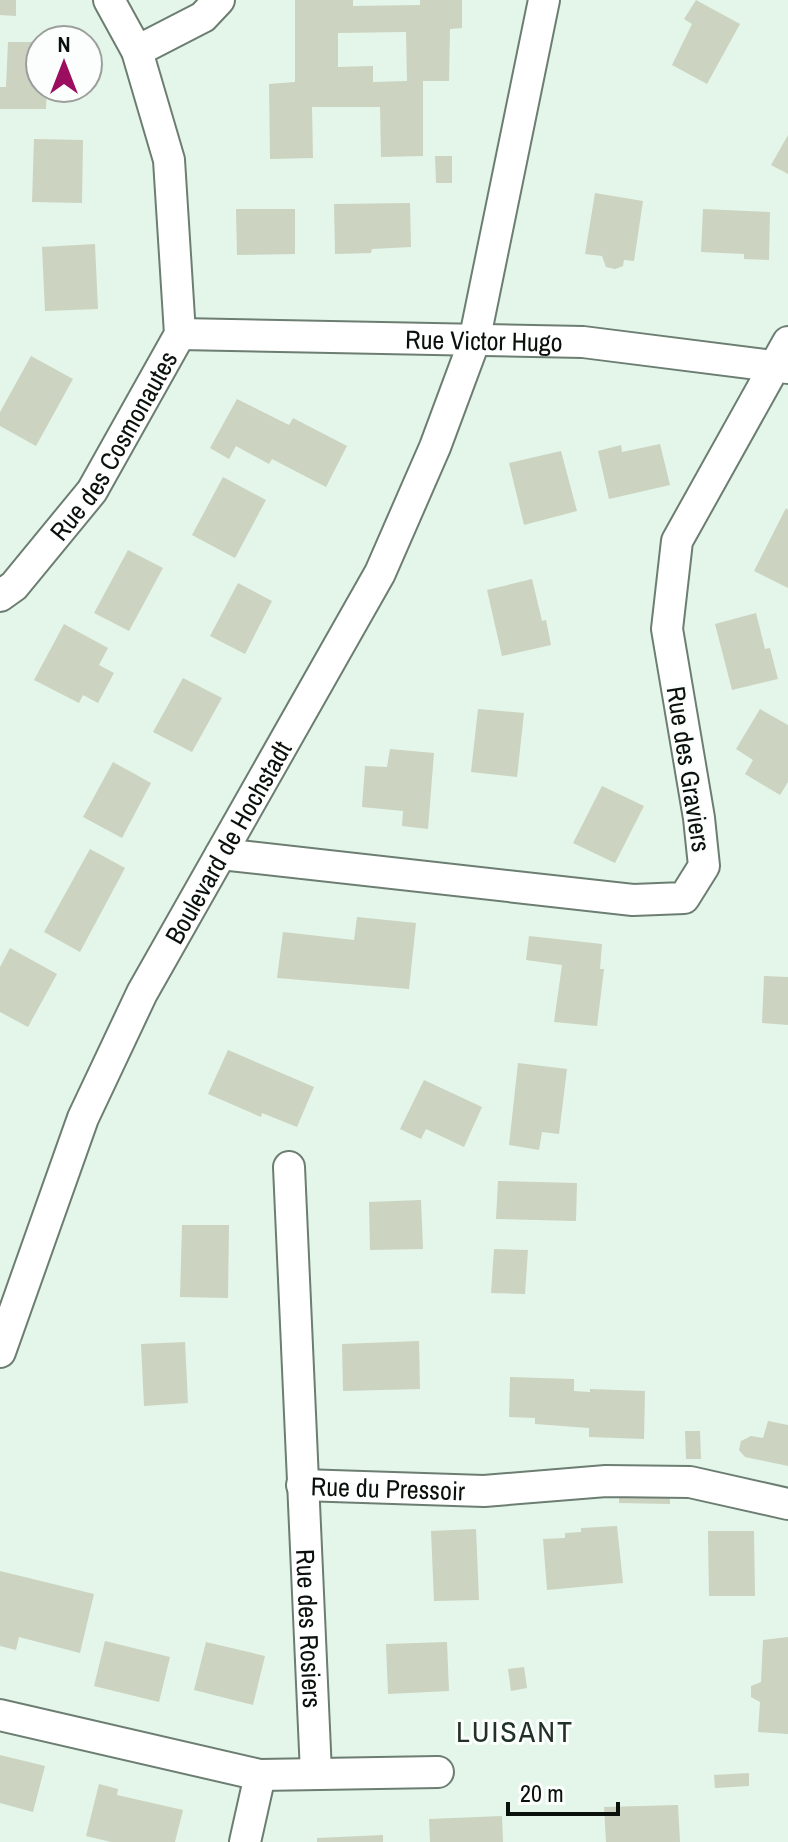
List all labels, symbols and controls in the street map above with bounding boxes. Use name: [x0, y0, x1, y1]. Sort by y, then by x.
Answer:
north arrow: [24, 24, 104, 104]
text: N: [57, 29, 71, 59]
street label: Rue Victor Hugo: [405, 321, 563, 359]
street label: Rue des Cosmonautes: [41, 344, 185, 547]
street label: Rue des Graviers: [659, 684, 719, 854]
street label: Boulevard de Hochstadt: [156, 734, 299, 950]
street label: Rue du Pressoir: [310, 1468, 466, 1508]
street label: Rue des Rosiers: [289, 1548, 331, 1709]
district label: LUISANT: [456, 1711, 574, 1751]
scale bar: [508, 1766, 618, 1816]
text: 20 m: [520, 1777, 564, 1809]

